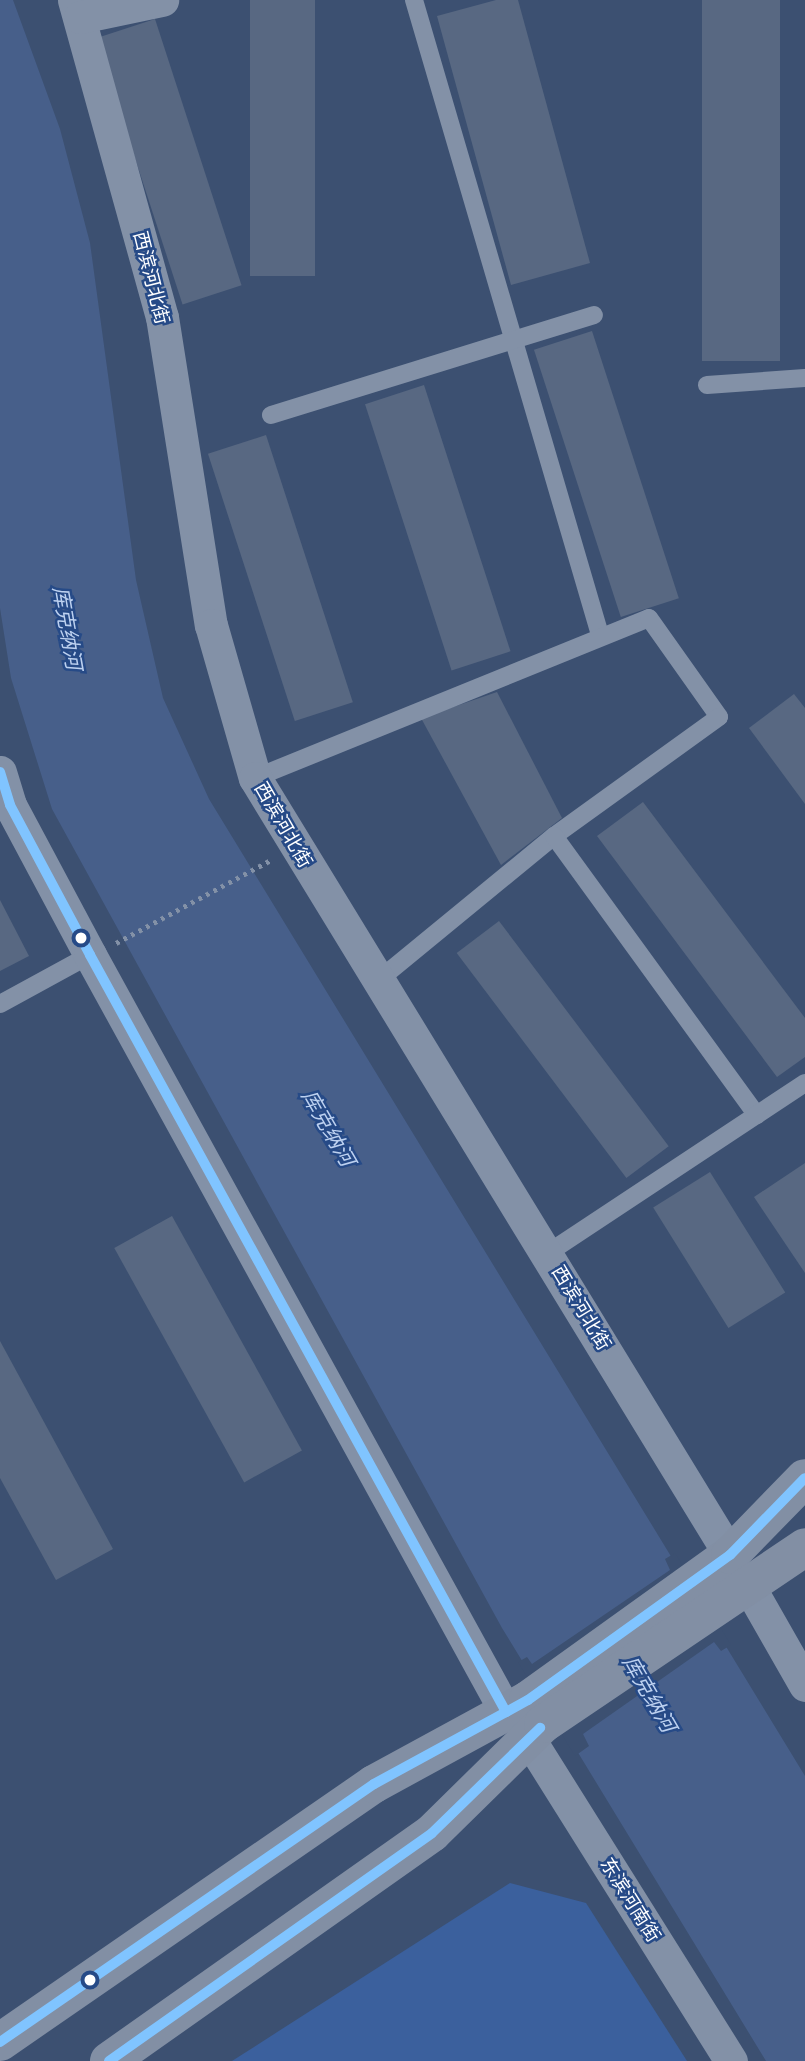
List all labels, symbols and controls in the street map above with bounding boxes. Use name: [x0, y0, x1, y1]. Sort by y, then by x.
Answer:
street label: 西滨河北街: [128, 229, 174, 327]
water label: 库克纳河: [47, 584, 87, 672]
street label: 西滨河北街: [249, 778, 317, 872]
unlabelled marker: [74, 931, 88, 945]
water label: 库克纳河: [296, 1085, 360, 1171]
street label: 西滨河北街: [547, 1261, 615, 1355]
water label: 库克纳河: [617, 1651, 681, 1737]
street label: 东滨河南街: [595, 1854, 665, 1946]
unlabelled marker: [83, 1973, 97, 1987]

